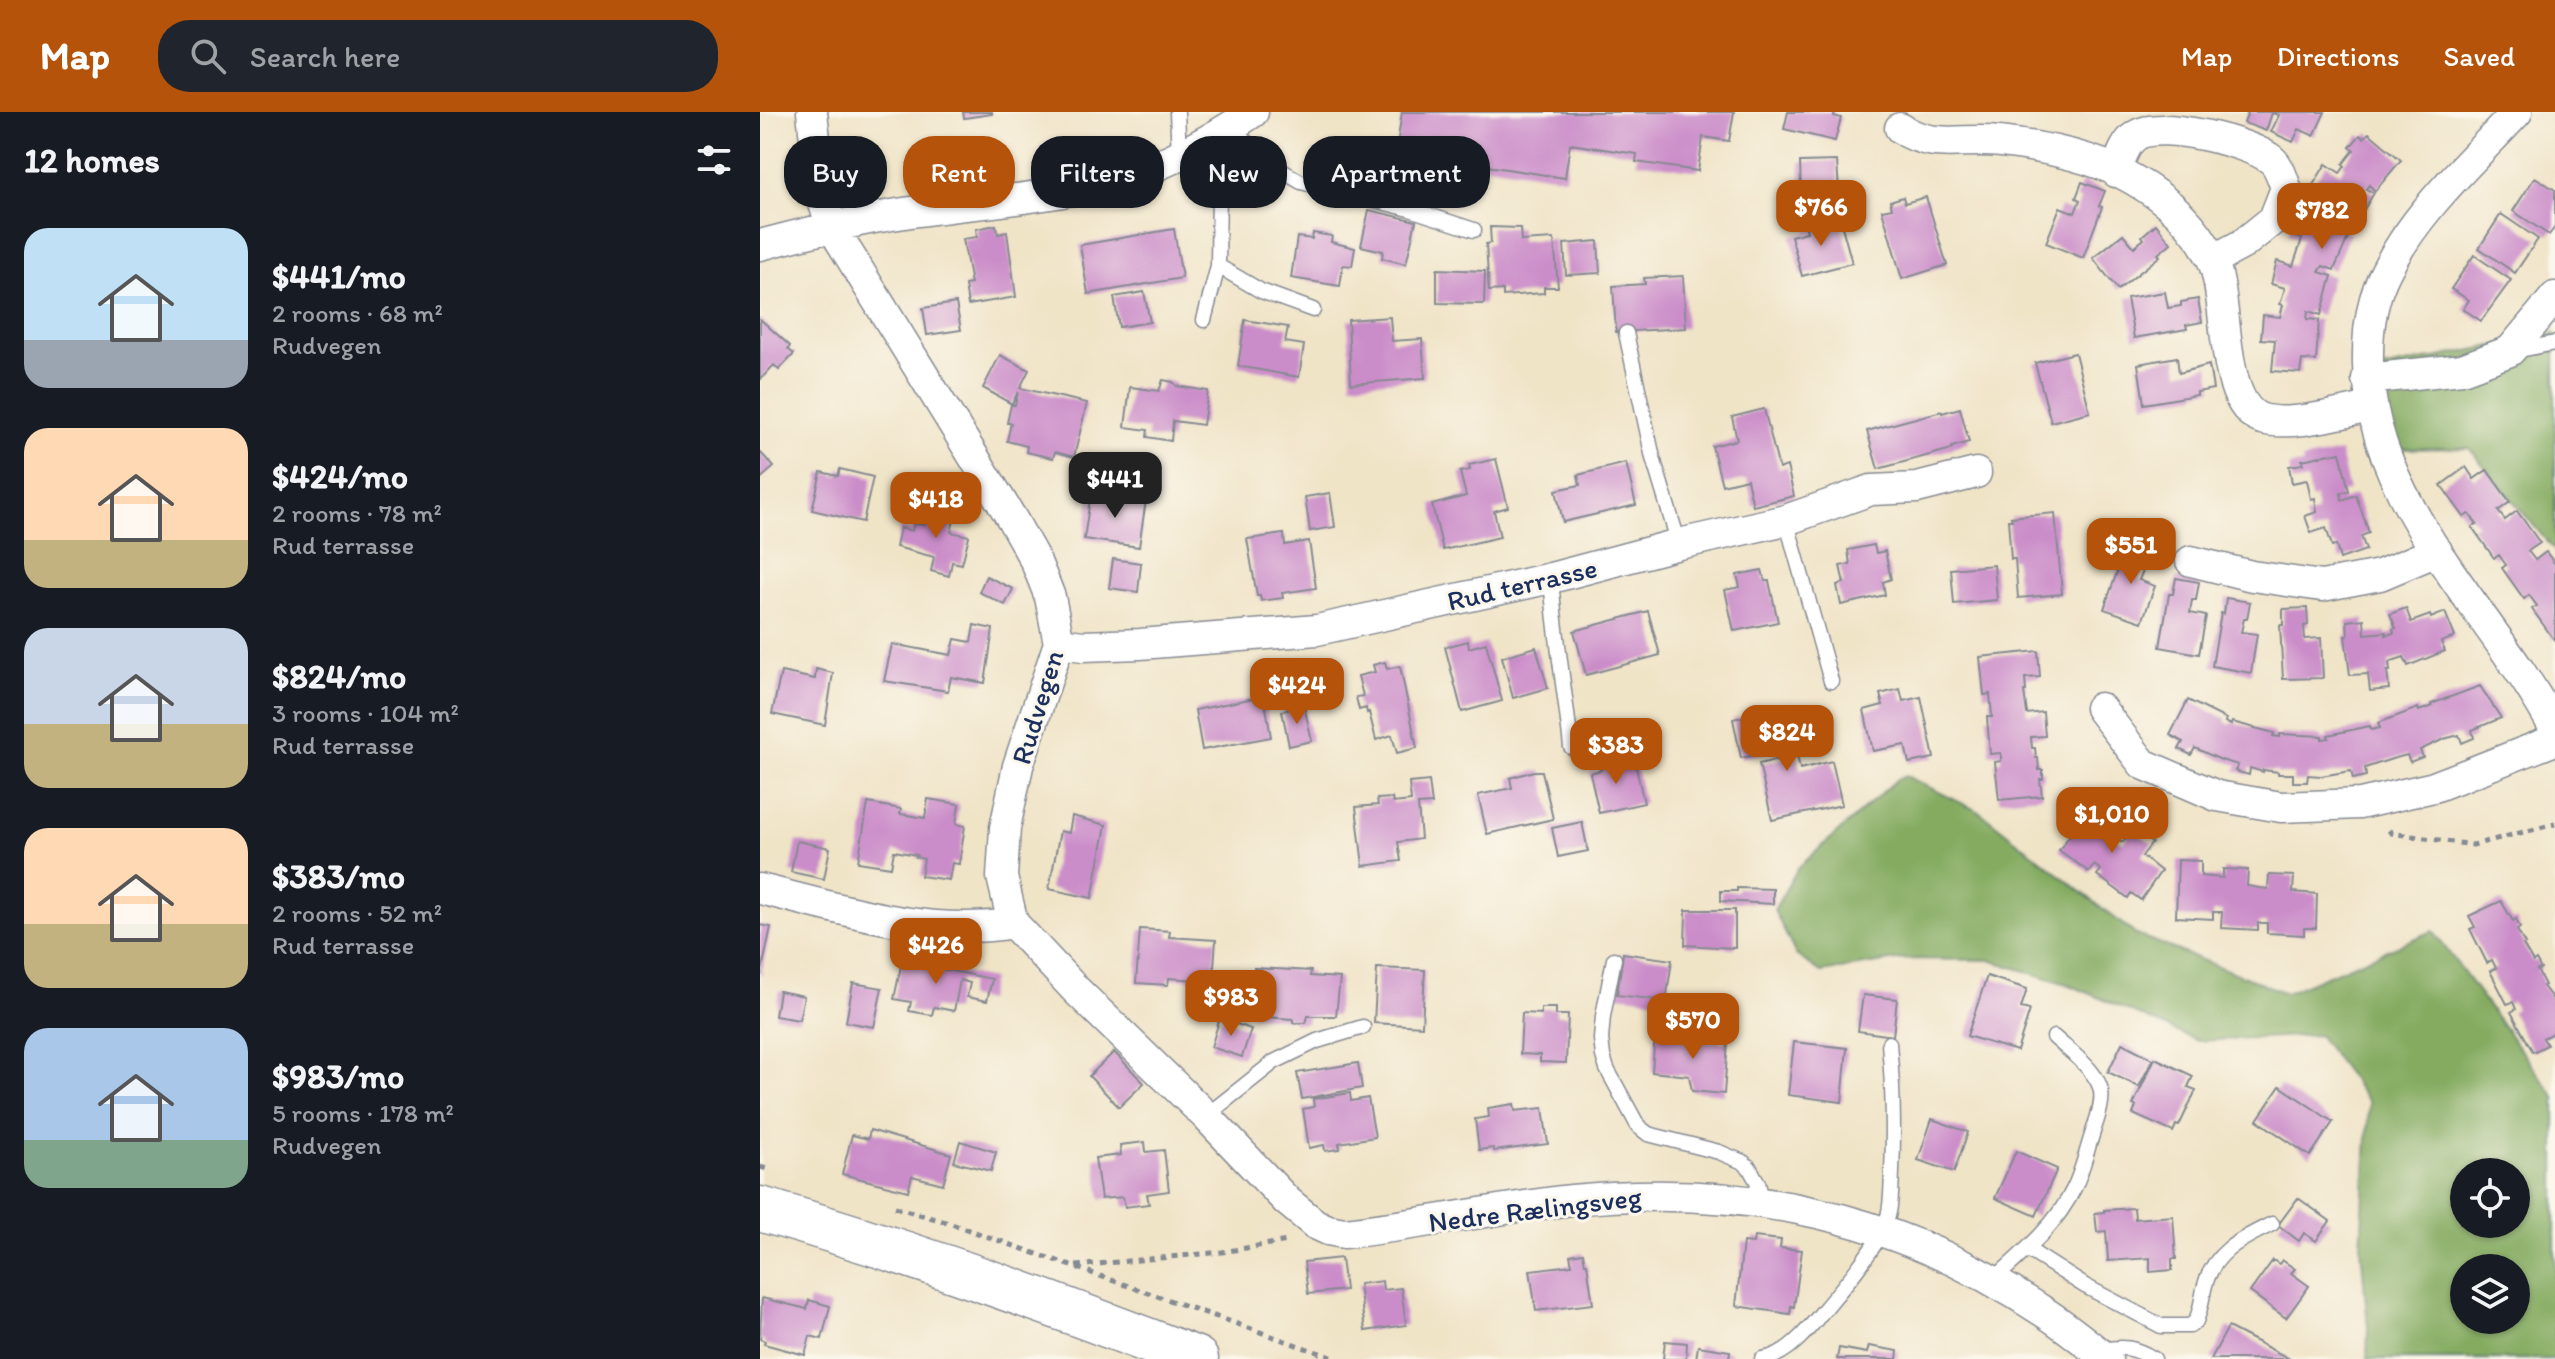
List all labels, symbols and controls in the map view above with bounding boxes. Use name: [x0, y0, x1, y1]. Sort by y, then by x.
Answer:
search box: [158, 20, 718, 92]
text: Map: [40, 33, 110, 79]
icon: search: [186, 34, 230, 78]
text: Search here: [250, 38, 400, 75]
text: Map: [2181, 39, 2232, 73]
text: Directions: [2276, 39, 2400, 73]
text: Saved: [2444, 39, 2515, 73]
chip: Buy: [784, 136, 887, 208]
chip: Rent: [903, 136, 1015, 208]
chip: Filters: [1031, 136, 1164, 208]
chip: New: [1180, 136, 1287, 208]
chip: Apartment: [1303, 136, 1490, 208]
icon: filters: [692, 138, 736, 182]
text: 12 homes: [24, 140, 160, 181]
pin: $766: [1774, 180, 1868, 248]
pin: $782: [2275, 183, 2369, 251]
text: $766: [1794, 190, 1848, 222]
text: $782: [2295, 193, 2349, 225]
text: $441/mo: [272, 256, 406, 297]
icon: home: [88, 260, 184, 356]
text: 2 rooms · 68 m²: [272, 297, 443, 329]
text: Rudvegen: [272, 329, 381, 361]
pin: $441: [1068, 452, 1162, 520]
text: $424/mo: [272, 456, 408, 497]
icon: home: [88, 460, 184, 556]
text: $441: [1087, 462, 1143, 494]
pin: $418: [889, 472, 983, 540]
text: $418: [908, 482, 964, 514]
text: 2 rooms · 78 m²: [272, 497, 442, 529]
pin: $551: [2084, 518, 2178, 586]
text: $551: [2105, 528, 2157, 560]
text: Rud terrasse: [272, 529, 414, 561]
street label: Rud terrasse: [1444, 550, 1600, 618]
street label: Rudvegen: [1004, 646, 1071, 768]
text: $824/mo: [272, 656, 406, 697]
pin: $424: [1250, 658, 1344, 726]
icon: home: [88, 660, 184, 756]
text: $424: [1268, 668, 1326, 700]
text: 3 rooms · 104 m²: [272, 697, 459, 729]
pin: $824: [1740, 705, 1834, 773]
text: $824: [1759, 715, 1815, 747]
pin: $383: [1569, 718, 1663, 786]
text: $383: [1588, 728, 1644, 760]
text: Rud terrasse: [272, 729, 414, 761]
pin: $1,010: [2047, 787, 2177, 855]
text: $1,010: [2074, 797, 2150, 829]
text: $383/mo: [272, 856, 405, 897]
icon: home: [88, 860, 184, 956]
text: 2 rooms · 52 m²: [272, 897, 442, 929]
pin: $426: [889, 918, 983, 986]
text: $426: [908, 928, 964, 960]
text: Rud terrasse: [272, 929, 414, 961]
pin: $983: [1184, 970, 1278, 1038]
text: $983: [1203, 980, 1259, 1012]
pin: $570: [1646, 993, 1740, 1061]
text: $570: [1665, 1003, 1721, 1035]
text: $983/mo: [272, 1056, 404, 1097]
icon: home: [88, 1060, 184, 1156]
text: 5 rooms · 178 m²: [272, 1097, 454, 1129]
text: Rudvegen: [272, 1129, 381, 1161]
map controls: [2450, 1158, 2530, 1334]
button: locate: [2450, 1158, 2530, 1238]
street label: Nedre Rælingsveg: [1426, 1179, 1644, 1239]
button: layers: [2450, 1254, 2530, 1334]

